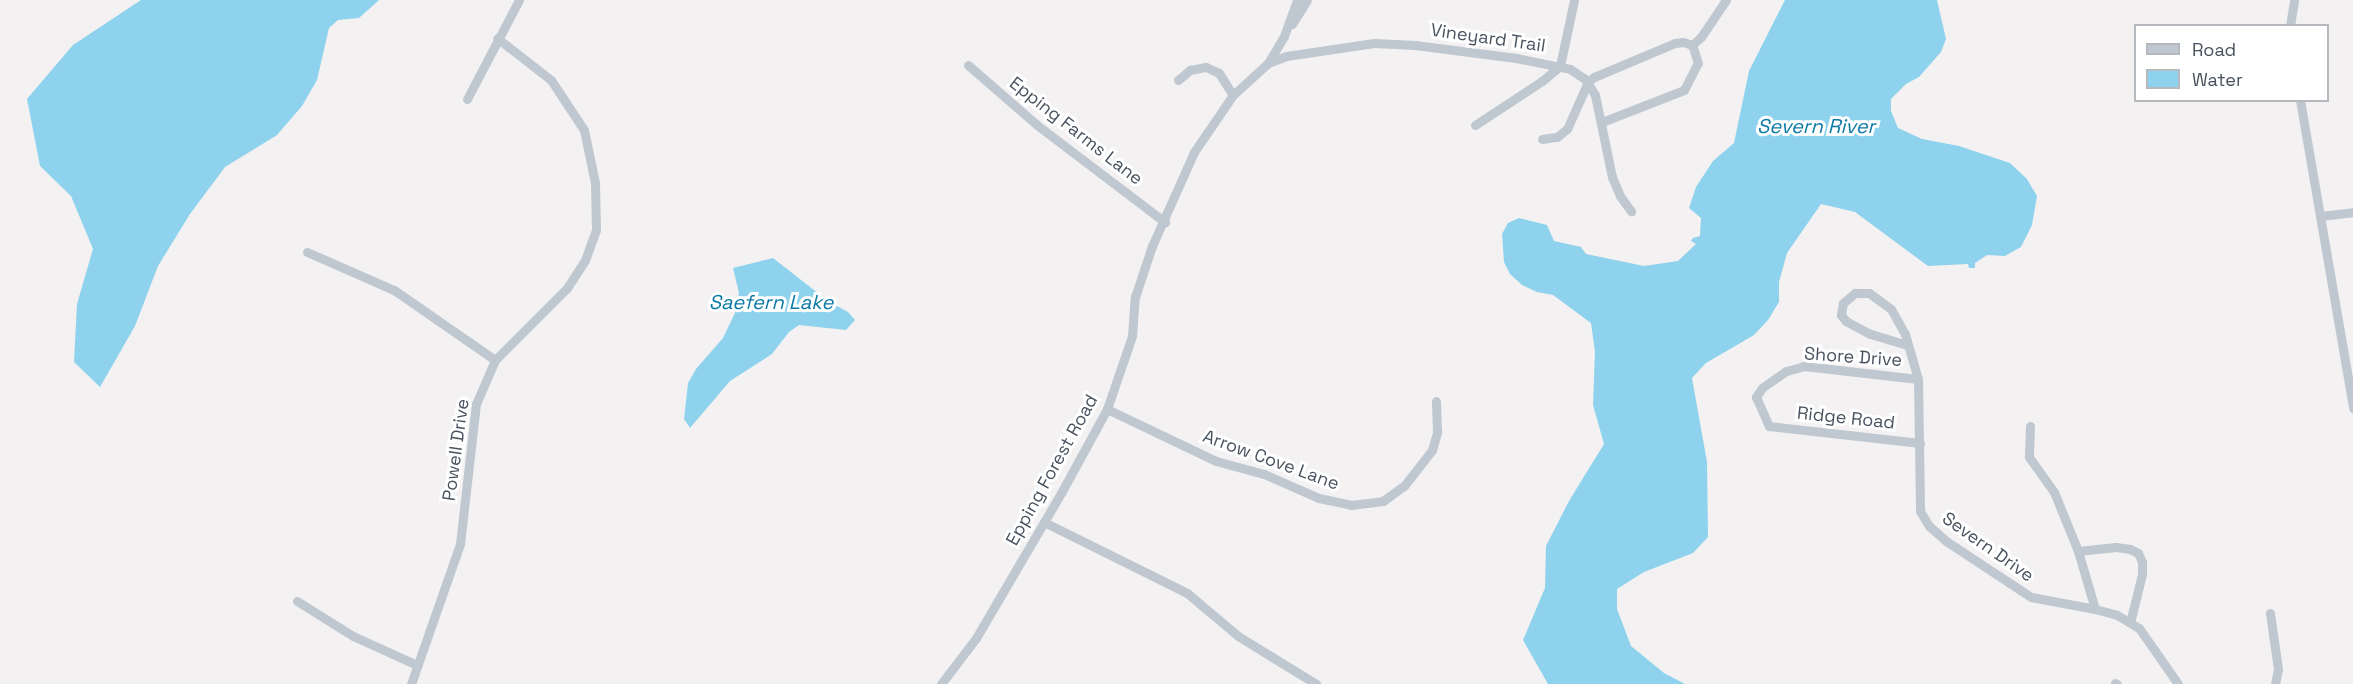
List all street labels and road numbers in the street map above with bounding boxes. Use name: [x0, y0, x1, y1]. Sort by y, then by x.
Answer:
street label: Vineyard Trail: [1429, 19, 1547, 57]
street label: Epping Farms Lane: [1005, 72, 1147, 190]
street label: Shore Drive: [1803, 343, 1903, 371]
street label: Epping Forest Road: [1002, 391, 1102, 549]
street label: Powell Drive: [438, 398, 474, 502]
street label: Ridge Road: [1796, 402, 1896, 434]
street label: Arrow Cove Lane: [1200, 425, 1342, 495]
street label: Severn Drive: [1938, 508, 2038, 586]

